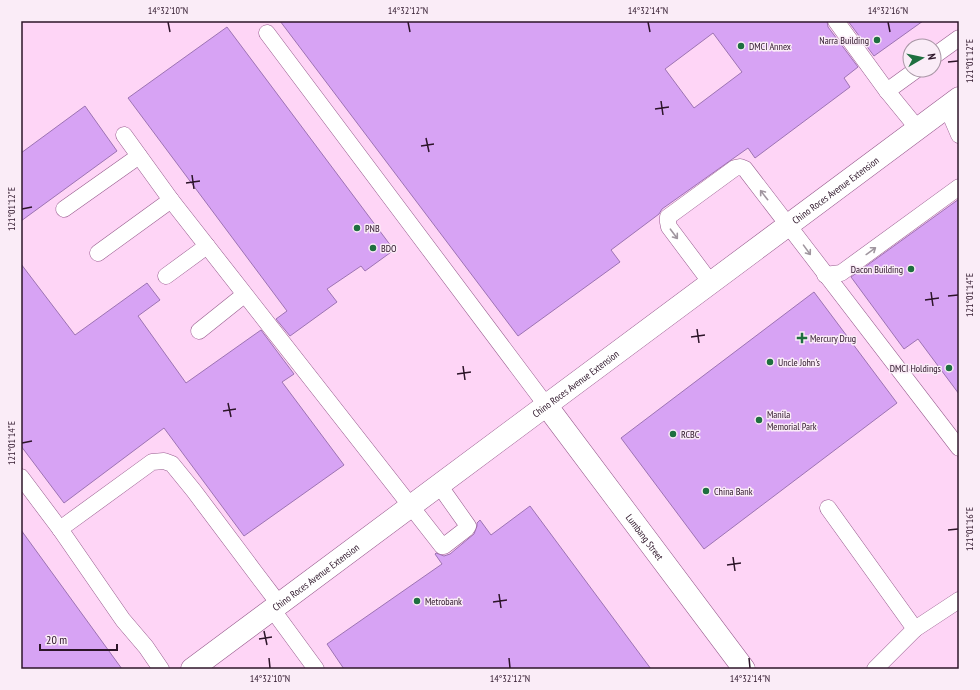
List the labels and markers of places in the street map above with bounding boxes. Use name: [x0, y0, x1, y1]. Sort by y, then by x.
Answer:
place label: Narra Building: [819, 34, 869, 47]
marker: Narra Building: [872, 35, 882, 45]
place label: DMCI Annex: [749, 40, 791, 53]
marker: DMCI Annex: [736, 41, 746, 51]
place label: PNB: [365, 222, 380, 235]
marker: PNB: [352, 223, 362, 233]
place label: BDO: [381, 242, 397, 255]
marker: BDO: [368, 243, 378, 253]
place label: Dacon Building: [851, 263, 903, 276]
marker: Dacon Building: [906, 264, 916, 274]
place label: Mercury Drug: [810, 332, 856, 345]
marker: Mercury Drug: [797, 333, 807, 343]
place label: Uncle John's: [778, 356, 821, 369]
marker: Uncle John's: [765, 357, 775, 367]
place label: DMCI Holdings: [890, 362, 942, 375]
marker: DMCI Holdings: [944, 363, 954, 373]
place label: Manila Memorial Park: [767, 408, 817, 433]
marker: Manila Memorial Park: [754, 415, 764, 425]
place label: RCBC: [681, 428, 700, 441]
marker: RCBC: [668, 429, 678, 439]
place label: China Bank: [714, 485, 753, 498]
marker: China Bank: [701, 486, 711, 496]
place label: Metrobank: [425, 595, 462, 608]
marker: Metrobank: [412, 596, 422, 606]

